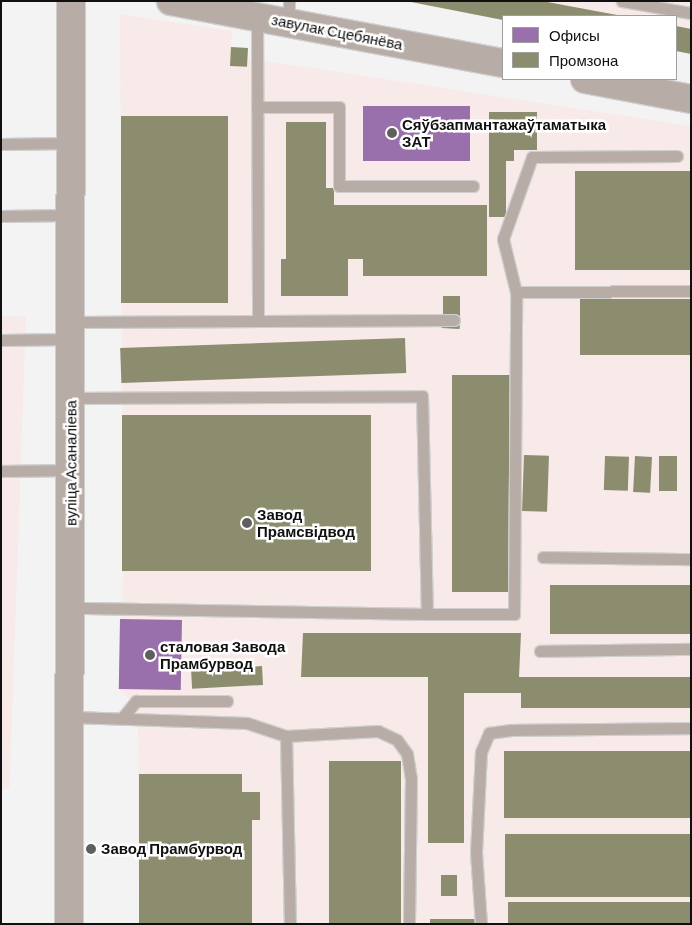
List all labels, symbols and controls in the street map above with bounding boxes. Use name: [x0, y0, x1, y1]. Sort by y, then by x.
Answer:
street label: завулак Сцебянёва: [270, 10, 404, 54]
legend: [502, 15, 677, 80]
text: Офисы: [549, 26, 600, 44]
text: Промзона: [549, 51, 618, 69]
place label: Сяўбзапмантажаўтаматыка ЗАТ: [402, 115, 606, 150]
marker: Сяўбзапмантажаўтаматыка ЗАТ: [386, 127, 398, 139]
street label: вуліца Асаналіева: [62, 400, 80, 526]
place label: Завод Прамсвідвод: [257, 505, 355, 540]
marker: Завод Прамсвідвод: [241, 517, 253, 529]
place label: сталовая Завода Прамбурвод: [160, 637, 285, 672]
marker: сталовая Завода Прамбурвод: [144, 649, 156, 661]
place label: Завод Прамбурвод: [101, 840, 242, 858]
marker: Завод Прамбурвод: [85, 843, 97, 855]

